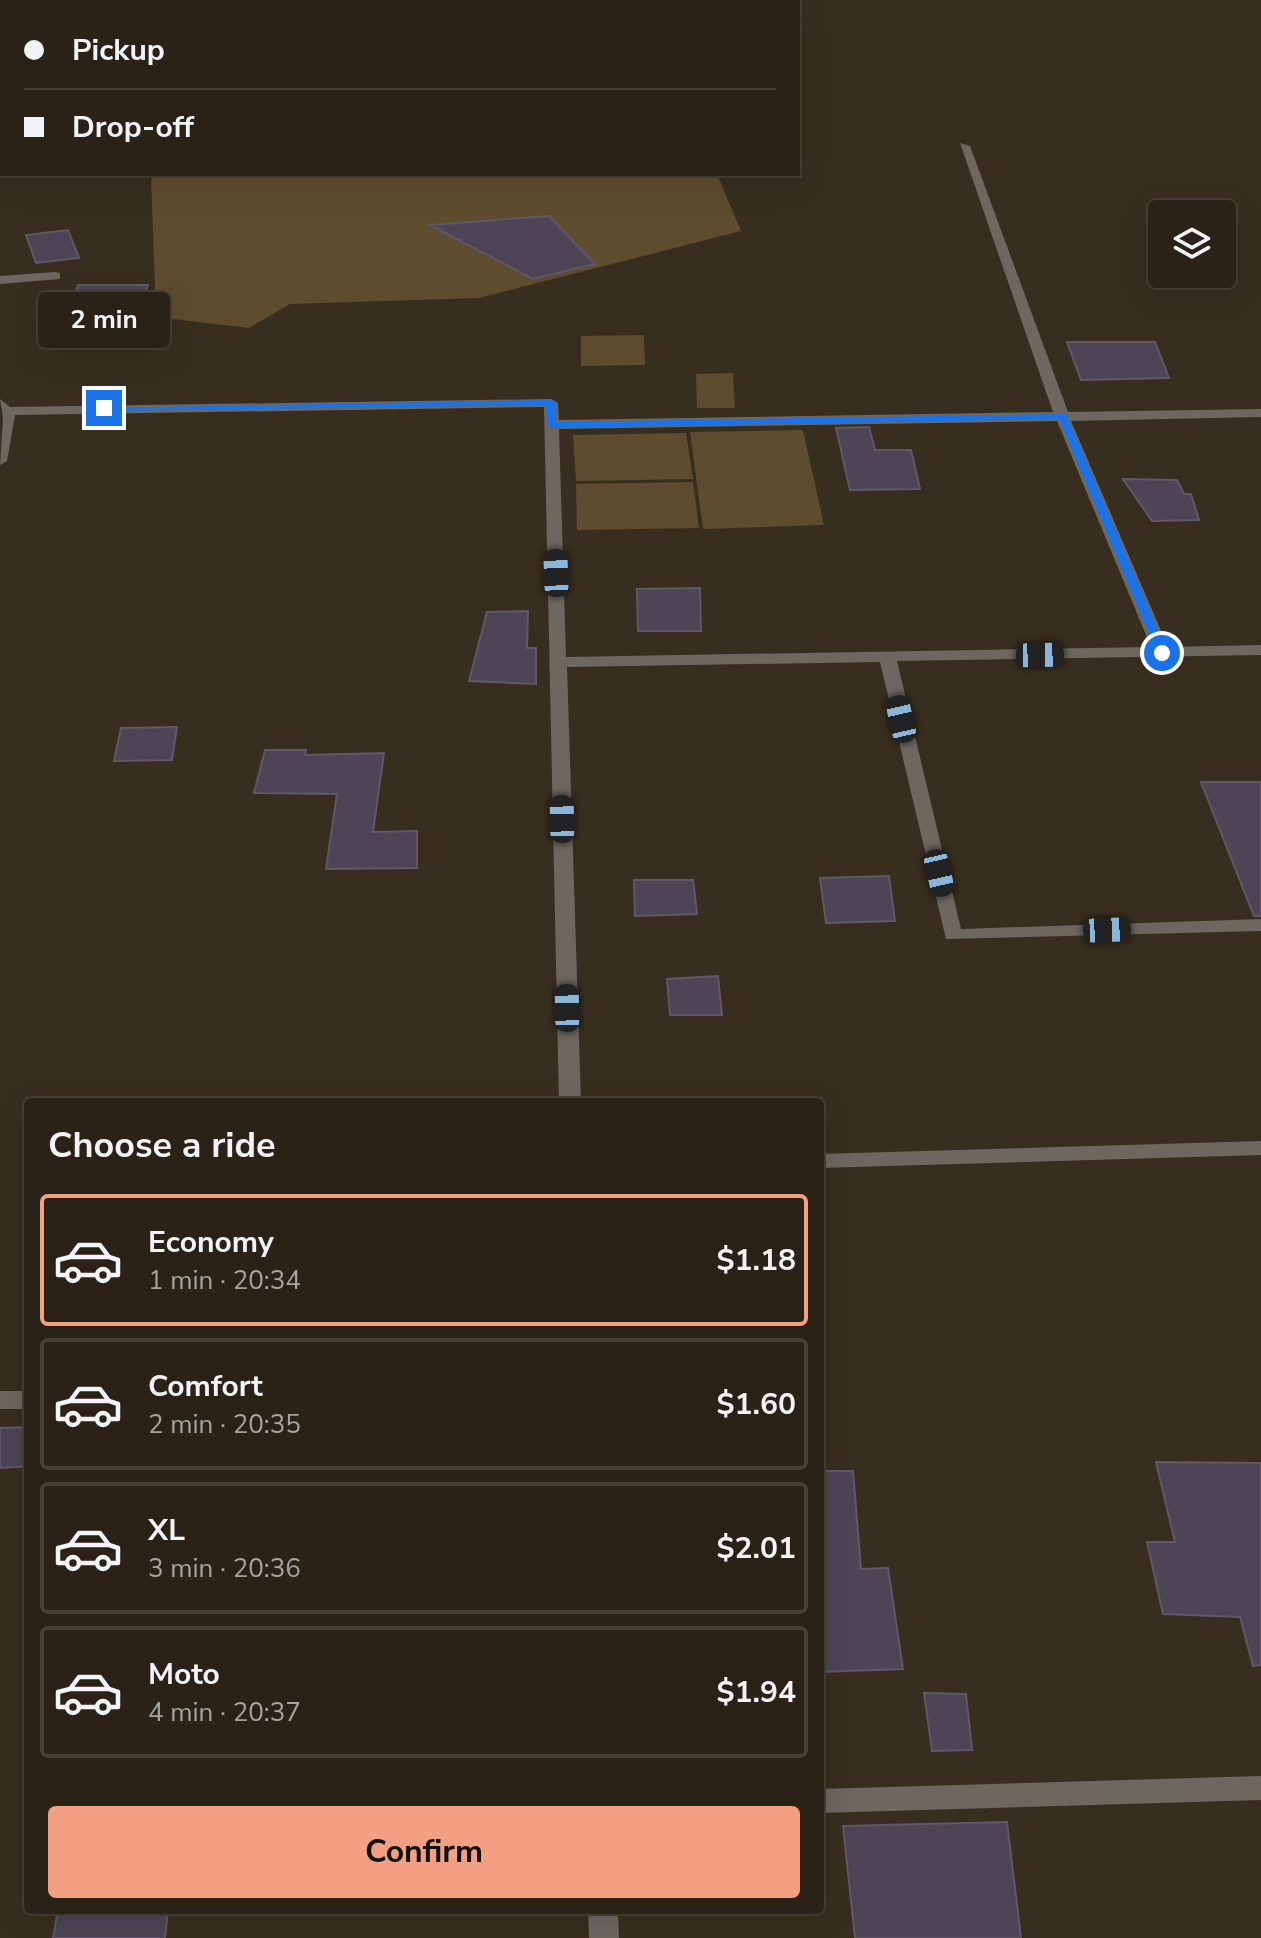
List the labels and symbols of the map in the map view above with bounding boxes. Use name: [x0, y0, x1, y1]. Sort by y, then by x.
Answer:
callout: 2 min: [38, 292, 170, 348]
route end: [86, 390, 122, 426]
car: [543, 549, 569, 597]
route start: [1144, 635, 1180, 671]
car: [1016, 643, 1064, 667]
car: [884, 693, 918, 745]
car: [550, 795, 574, 843]
car: [922, 847, 956, 899]
car: [1083, 917, 1131, 943]
car: [555, 984, 579, 1032]

